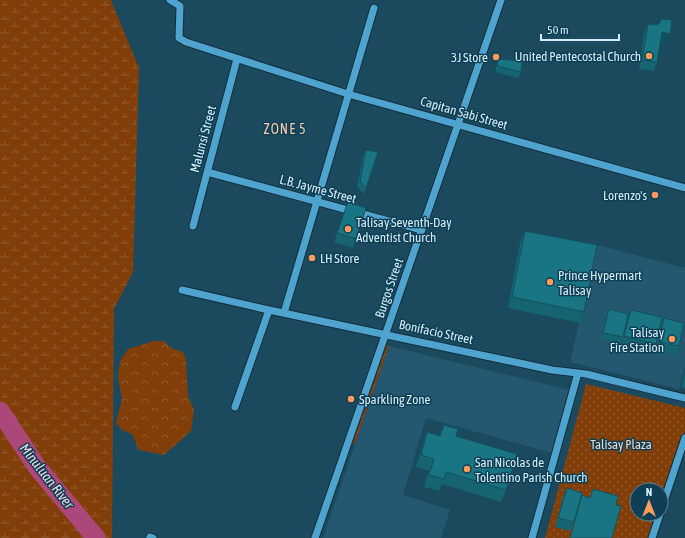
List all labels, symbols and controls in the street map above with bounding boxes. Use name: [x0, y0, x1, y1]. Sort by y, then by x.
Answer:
scale bar: [541, 16, 619, 42]
text: 50 m: [547, 23, 569, 37]
place label: United Pentecostal Church: [515, 49, 641, 64]
place label: 3J Store: [451, 50, 488, 65]
marker: United Pentecostal Church: [644, 51, 654, 61]
marker: 3J Store: [491, 52, 501, 62]
street label: Capitan Sabi Street: [419, 93, 510, 133]
street label: Malunsi Street: [187, 104, 219, 174]
district label: ZONE 5: [263, 121, 307, 137]
street label: L.B. Jayme Street: [278, 172, 358, 206]
place label: Lorenzo's: [603, 188, 647, 203]
marker: Lorenzo's: [650, 190, 660, 200]
place label: Talisay Seventh-Day Adventist Church: [356, 215, 452, 245]
marker: Talisay Seventh-Day Adventist Church: [343, 224, 353, 234]
place label: LH Store: [320, 251, 359, 266]
marker: LH Store: [307, 253, 317, 263]
street label: Burgos Street: [372, 256, 406, 320]
place label: Prince Hypermart Talisay: [558, 268, 642, 298]
marker: Prince Hypermart Talisay: [545, 277, 555, 287]
street label: Bonifacio Street: [398, 317, 475, 347]
place label: Talisay Fire Station: [610, 325, 665, 355]
marker: Talisay Fire Station: [667, 334, 677, 344]
place label: Sparkling Zone: [359, 392, 431, 407]
marker: Sparkling Zone: [346, 394, 356, 404]
park label: Talisay Plaza: [590, 437, 652, 452]
water label: Minuluan River: [17, 440, 78, 512]
place label: San Nicolas de Tolentino Parish Church: [475, 455, 588, 485]
marker: San Nicolas de Tolentino Parish Church: [462, 464, 472, 474]
north arrow: [629, 482, 669, 522]
text: N: [646, 486, 652, 498]

